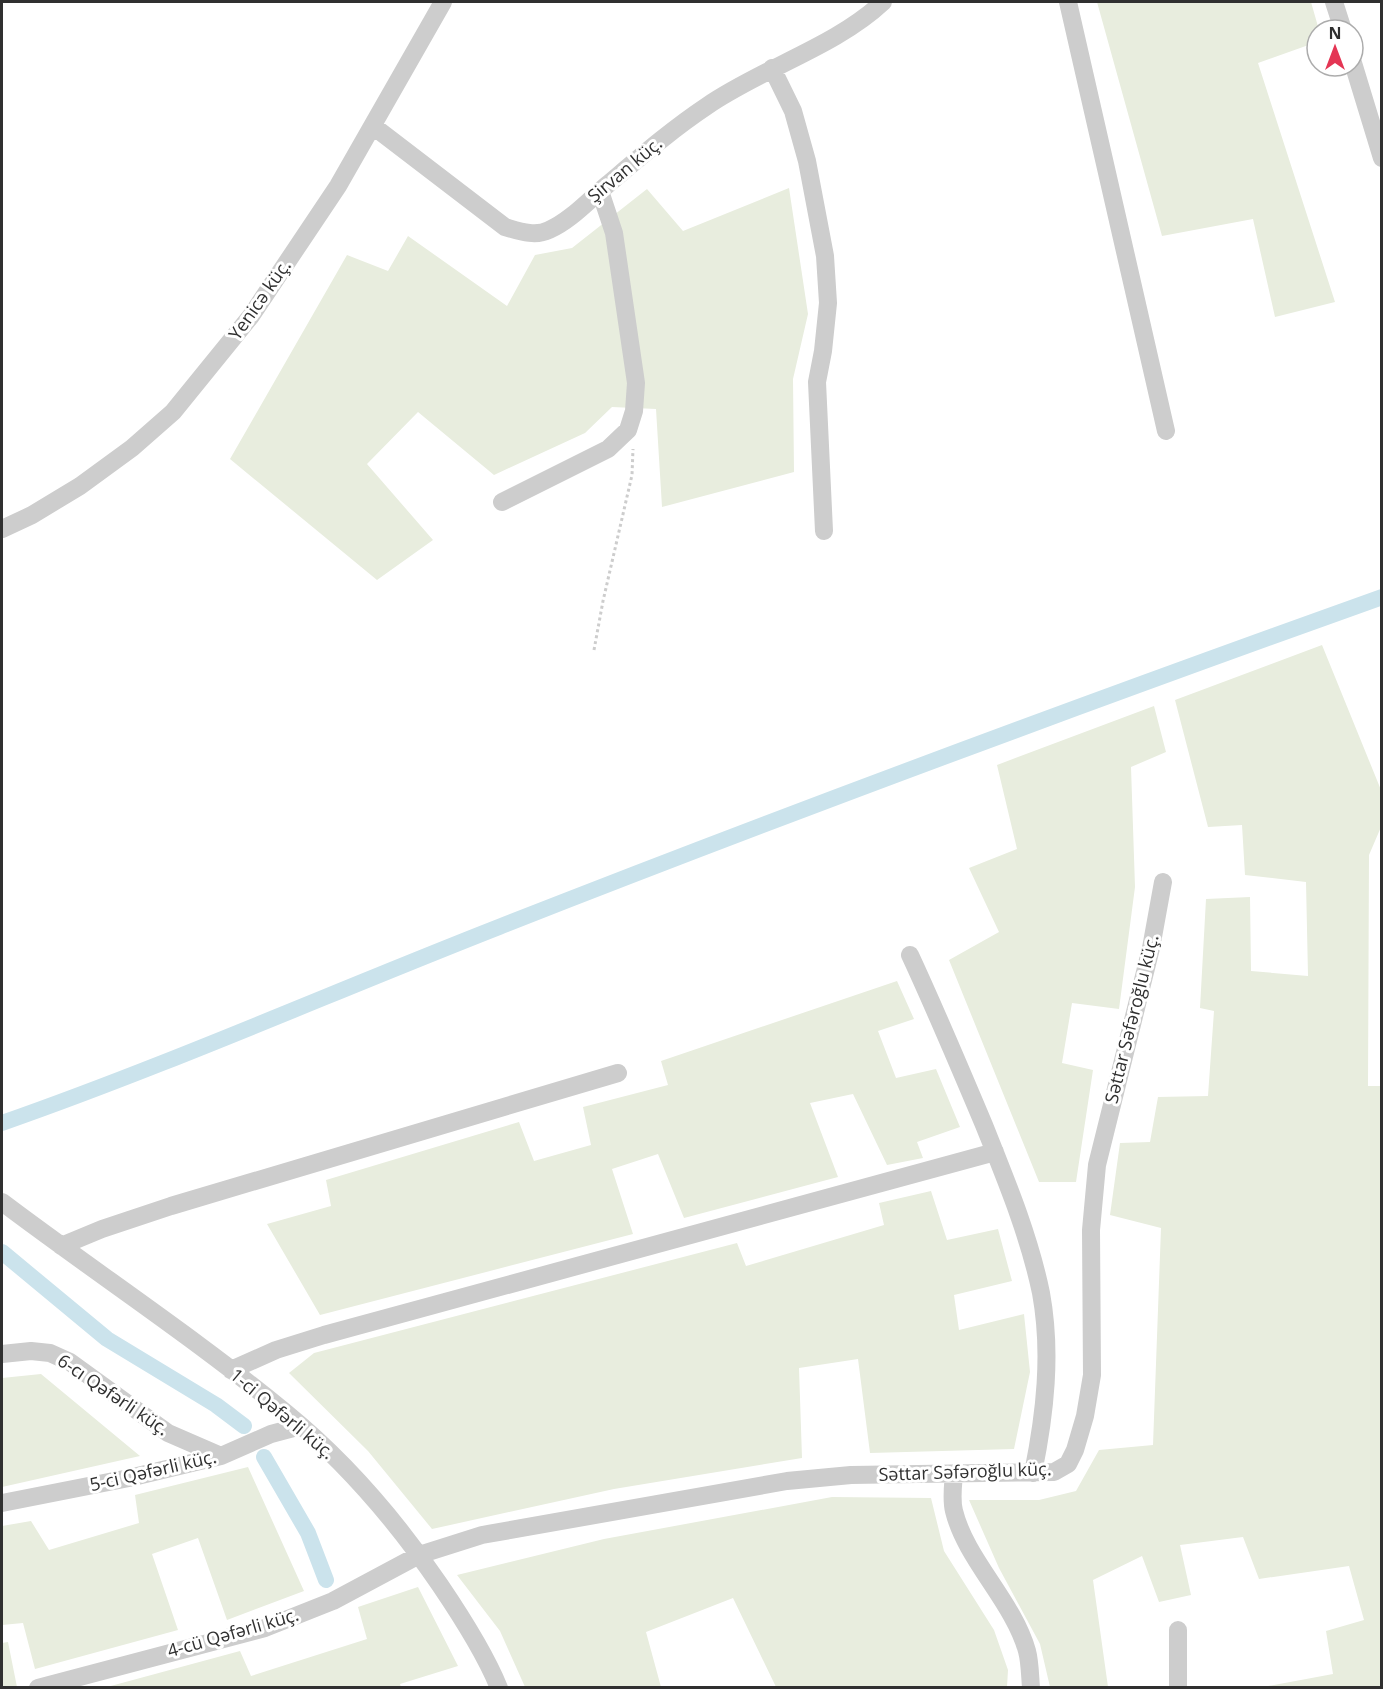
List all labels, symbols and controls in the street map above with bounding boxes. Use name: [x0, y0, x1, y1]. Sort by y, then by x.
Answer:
north arrow: [1305, 18, 1365, 78]
text: N: [1328, 22, 1342, 44]
street label: Şirvan küç.: [582, 131, 667, 207]
street label: Yenicə küç.: [223, 254, 296, 344]
street label: Səttar Səfəroğlu küç.: [1098, 932, 1164, 1106]
street label: 6-cı Qəfərli küç.: [53, 1348, 174, 1440]
street label: 1-ci Qəfərli küç.: [225, 1363, 340, 1464]
street label: 5-ci Qəfərli küç.: [87, 1444, 218, 1496]
street label: Səttar Səfəroğlu küç.: [878, 1456, 1052, 1486]
street label: 4-cü Qəfərli küç.: [164, 1602, 301, 1662]

